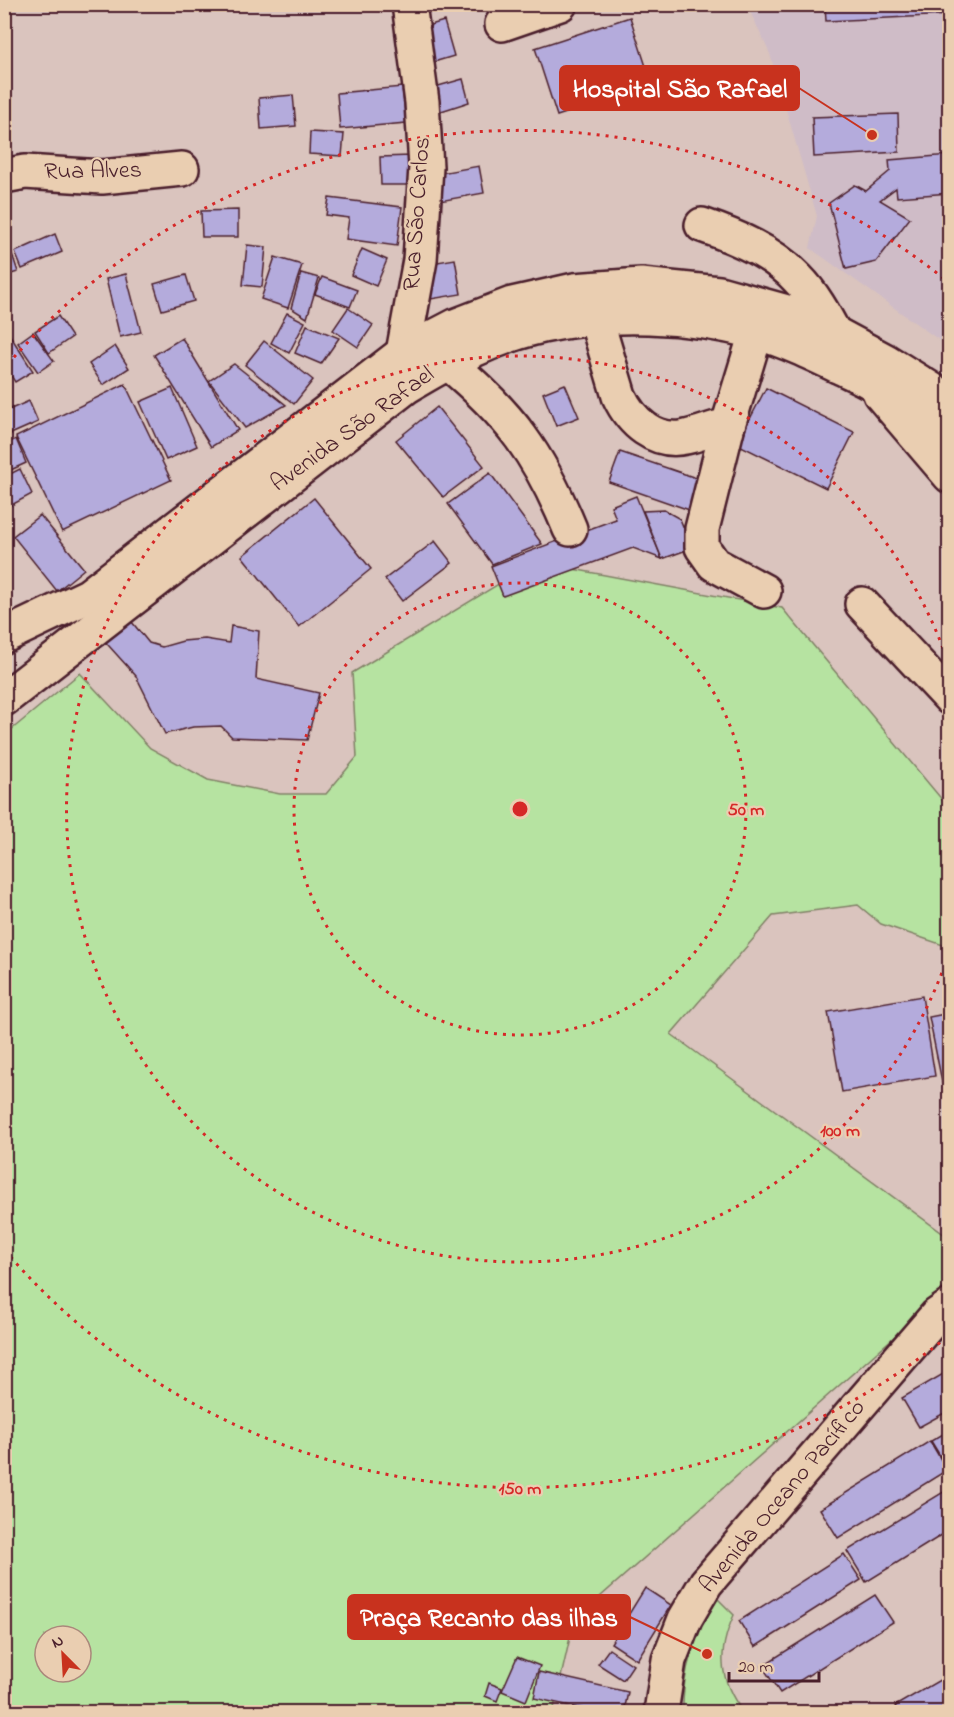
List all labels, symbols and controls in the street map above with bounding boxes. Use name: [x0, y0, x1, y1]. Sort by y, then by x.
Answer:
callout: Hospital São Rafael: [560, 66, 799, 110]
text: Hospital São Rafael: [573, 72, 787, 110]
street label: Rua São Carlos: [395, 136, 441, 292]
street label: Rua Alves: [44, 154, 142, 190]
street label: Avenida São Rafael: [264, 358, 442, 502]
text: 50 m: [728, 798, 764, 824]
centre of rings: [510, 799, 530, 819]
text: 100 m: [820, 1119, 860, 1145]
street label: Avenida Oceano Pacífico: [691, 1392, 875, 1602]
text: 150 m: [499, 1477, 541, 1503]
callout: Praça Recanto das ilhas: [348, 1595, 630, 1639]
text: Praça Recanto das ilhas: [360, 1601, 618, 1639]
north arrow: [33, 1624, 93, 1684]
text: N: [48, 1629, 68, 1655]
scale bar: [729, 1645, 819, 1683]
text: 20 m: [738, 1655, 773, 1681]

